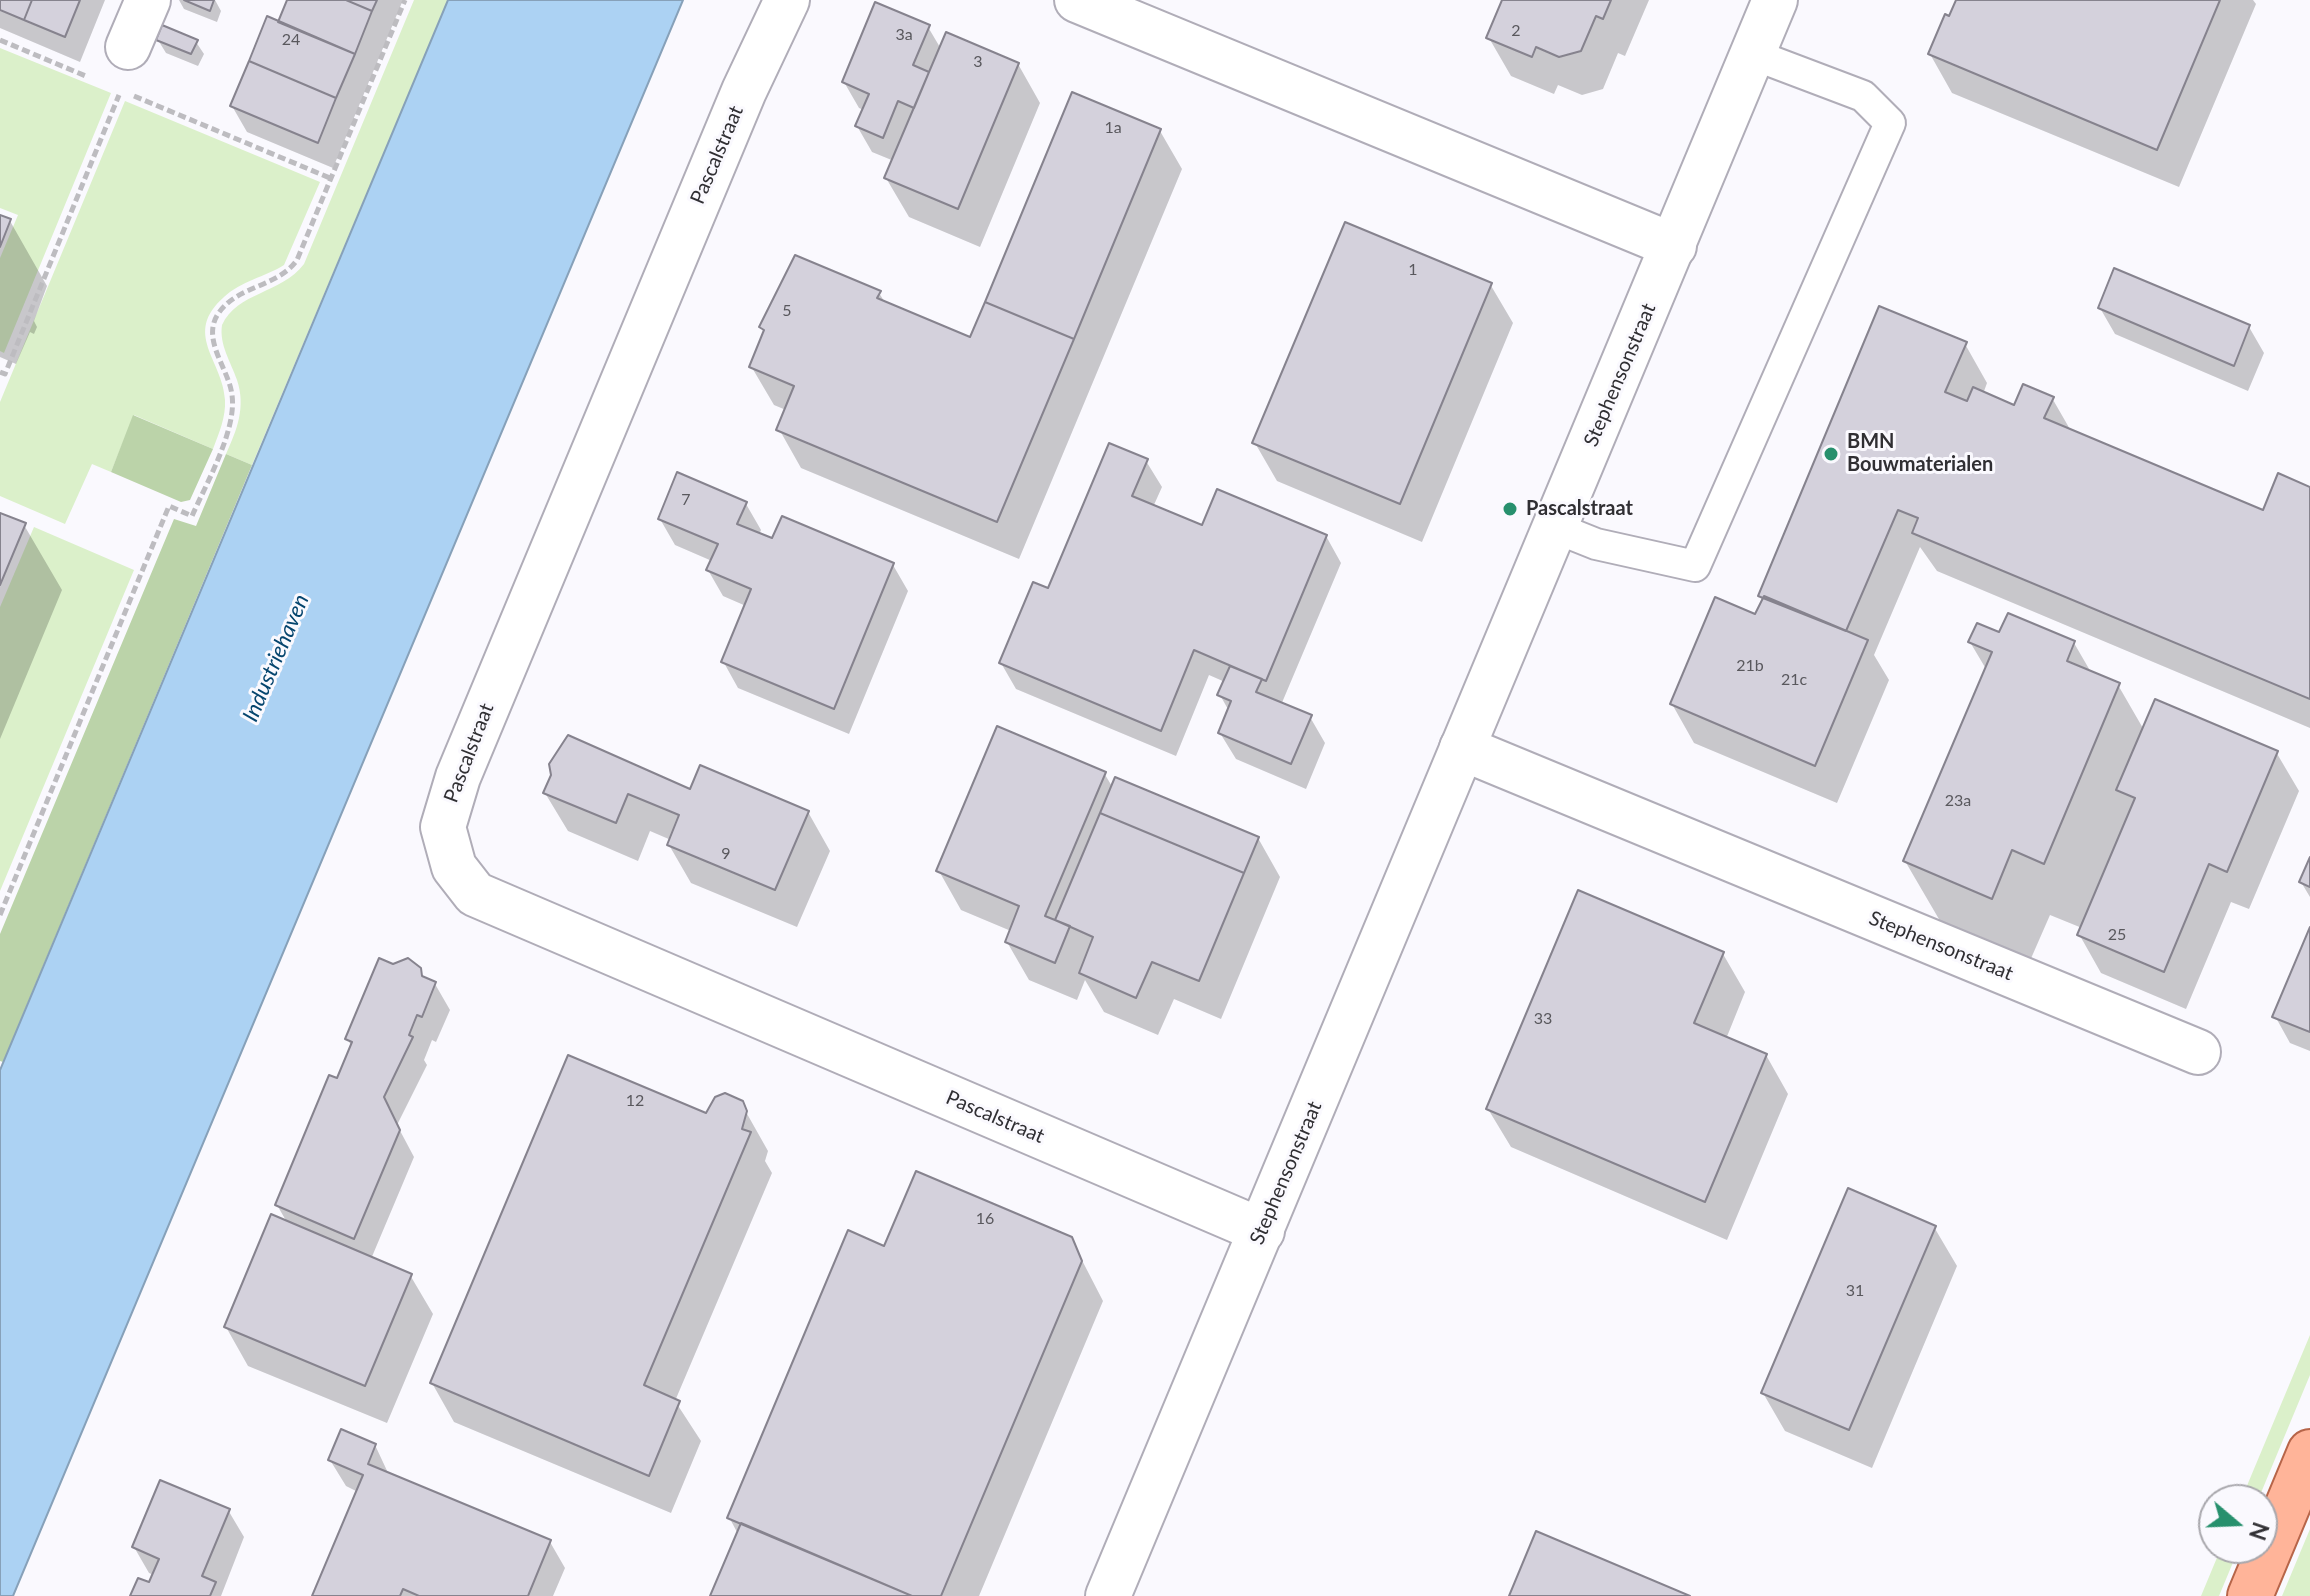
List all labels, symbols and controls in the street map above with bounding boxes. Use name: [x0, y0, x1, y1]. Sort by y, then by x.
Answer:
house number: 2: [1511, 21, 1521, 41]
house number: 3a: [895, 25, 913, 45]
house number: 24: [282, 30, 300, 50]
house number: 3: [973, 52, 983, 72]
street label: Pascalstraat: [686, 102, 748, 208]
house number: 1a: [1104, 118, 1122, 138]
house number: 1: [1408, 260, 1418, 280]
street label: Stephensonstraat: [1579, 300, 1661, 450]
house number: 5: [782, 301, 792, 321]
place label: BMN Bouwmaterialen: [1847, 430, 1993, 477]
marker: BMN Bouwmaterialen: [1822, 445, 1840, 463]
house number: 7: [681, 490, 691, 510]
place label: Pascalstraat: [1526, 497, 1633, 521]
marker: Pascalstraat: [1501, 500, 1519, 518]
water label: Industriehaven: [237, 590, 315, 726]
house number: 21b: [1736, 656, 1764, 676]
house number: 21c: [1781, 670, 1807, 690]
street label: Pascalstraat: [439, 700, 499, 806]
house number: 23a: [1945, 791, 1971, 811]
house number: 9: [721, 844, 731, 864]
street label: Stephensonstraat: [1865, 906, 2017, 986]
house number: 25: [2108, 925, 2126, 945]
house number: 33: [1534, 1009, 1552, 1029]
street label: Pascalstraat: [942, 1086, 1048, 1148]
house number: 12: [626, 1091, 644, 1111]
street label: Stephensonstraat: [1245, 1098, 1327, 1248]
house number: 16: [976, 1209, 994, 1229]
house number: 31: [1846, 1281, 1864, 1301]
north arrow: [2198, 1484, 2278, 1564]
text: N: [2244, 1519, 2275, 1544]

